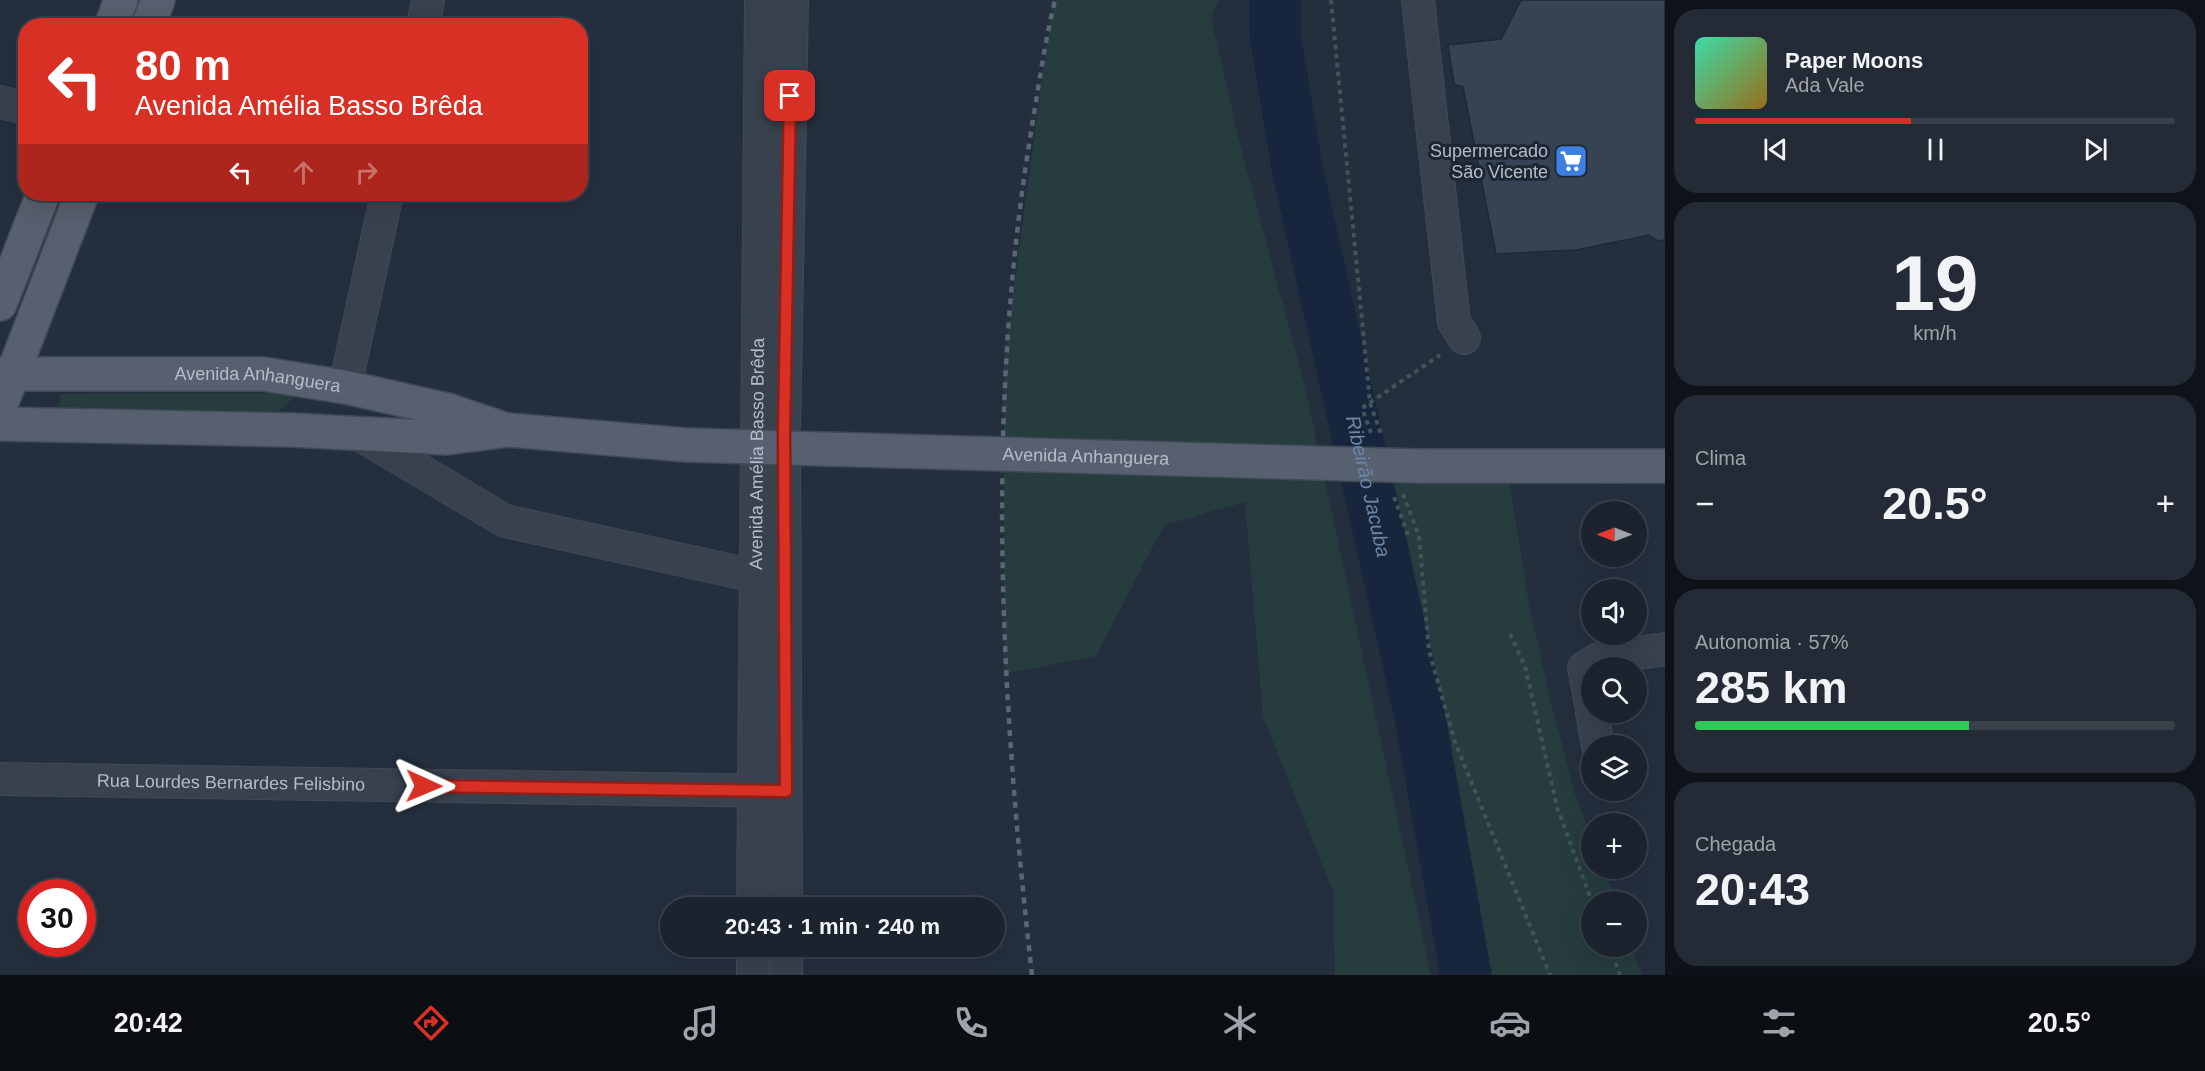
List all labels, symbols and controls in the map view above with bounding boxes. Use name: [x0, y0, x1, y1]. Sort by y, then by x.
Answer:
icon: left: [36, 42, 114, 120]
text: 80 m: [135, 42, 231, 89]
text: Paper Moons: [1785, 48, 1923, 73]
pin: [764, 70, 815, 121]
text: Ada Vale: [1785, 74, 1865, 96]
icon: arrive: [773, 79, 806, 112]
text: Avenida Amélia Basso Brêda: [135, 91, 483, 121]
icon: previous: [1759, 133, 1792, 166]
icon: pause: [1919, 133, 1952, 166]
icon: next: [2079, 133, 2112, 166]
place label: Supermercado São Vicente: [1430, 141, 1548, 182]
supermarket icon: Supermercado São Vicente: [1553, 143, 1589, 179]
icon: left: [224, 156, 257, 189]
icon: ahead: [287, 156, 320, 189]
icon: right: [350, 156, 383, 189]
text: 19: [1892, 239, 1978, 327]
text: km/h: [1913, 322, 1957, 344]
street label: Avenida Amélia Basso Brêda: [746, 337, 768, 570]
street label: Avenida Anhanguera: [175, 364, 343, 396]
water label: Ribeirão Jacuba: [1342, 413, 1395, 559]
street label: Avenida Anhanguera: [1002, 444, 1171, 469]
text: Clima: [1695, 447, 1746, 469]
text: 20.5°: [1882, 478, 1988, 529]
text: −: [1695, 485, 1714, 522]
text: +: [2156, 485, 2175, 522]
north arrow: [1581, 501, 1647, 567]
map controls: [1581, 501, 1647, 957]
button: sound: [1581, 579, 1647, 645]
text: Autonomia · 57%: [1695, 631, 1848, 653]
button: search: [1581, 657, 1647, 723]
text: 285 km: [1695, 662, 1848, 713]
button: layers: [1581, 735, 1647, 801]
position arrow: [392, 754, 456, 818]
street label: Rua Lourdes Bernardes Felisbino: [97, 771, 365, 795]
button: +: [1581, 813, 1647, 879]
text: Chegada: [1695, 833, 1776, 855]
text: 20:43: [1695, 864, 1810, 915]
speed limit sign: 30: [18, 879, 96, 957]
button: −: [1581, 891, 1647, 957]
text: 20:43 · 1 min · 240 m: [725, 914, 940, 939]
icon: directions: [410, 1002, 452, 1044]
icon: music: [680, 1002, 722, 1044]
icon: phone: [950, 1002, 992, 1044]
icon: climate: [1219, 1002, 1261, 1044]
icon: car: [1489, 1002, 1531, 1044]
icon: filters: [1758, 1002, 1800, 1044]
text: 20:42: [114, 1008, 183, 1038]
text: 20.5°: [2028, 1008, 2091, 1038]

